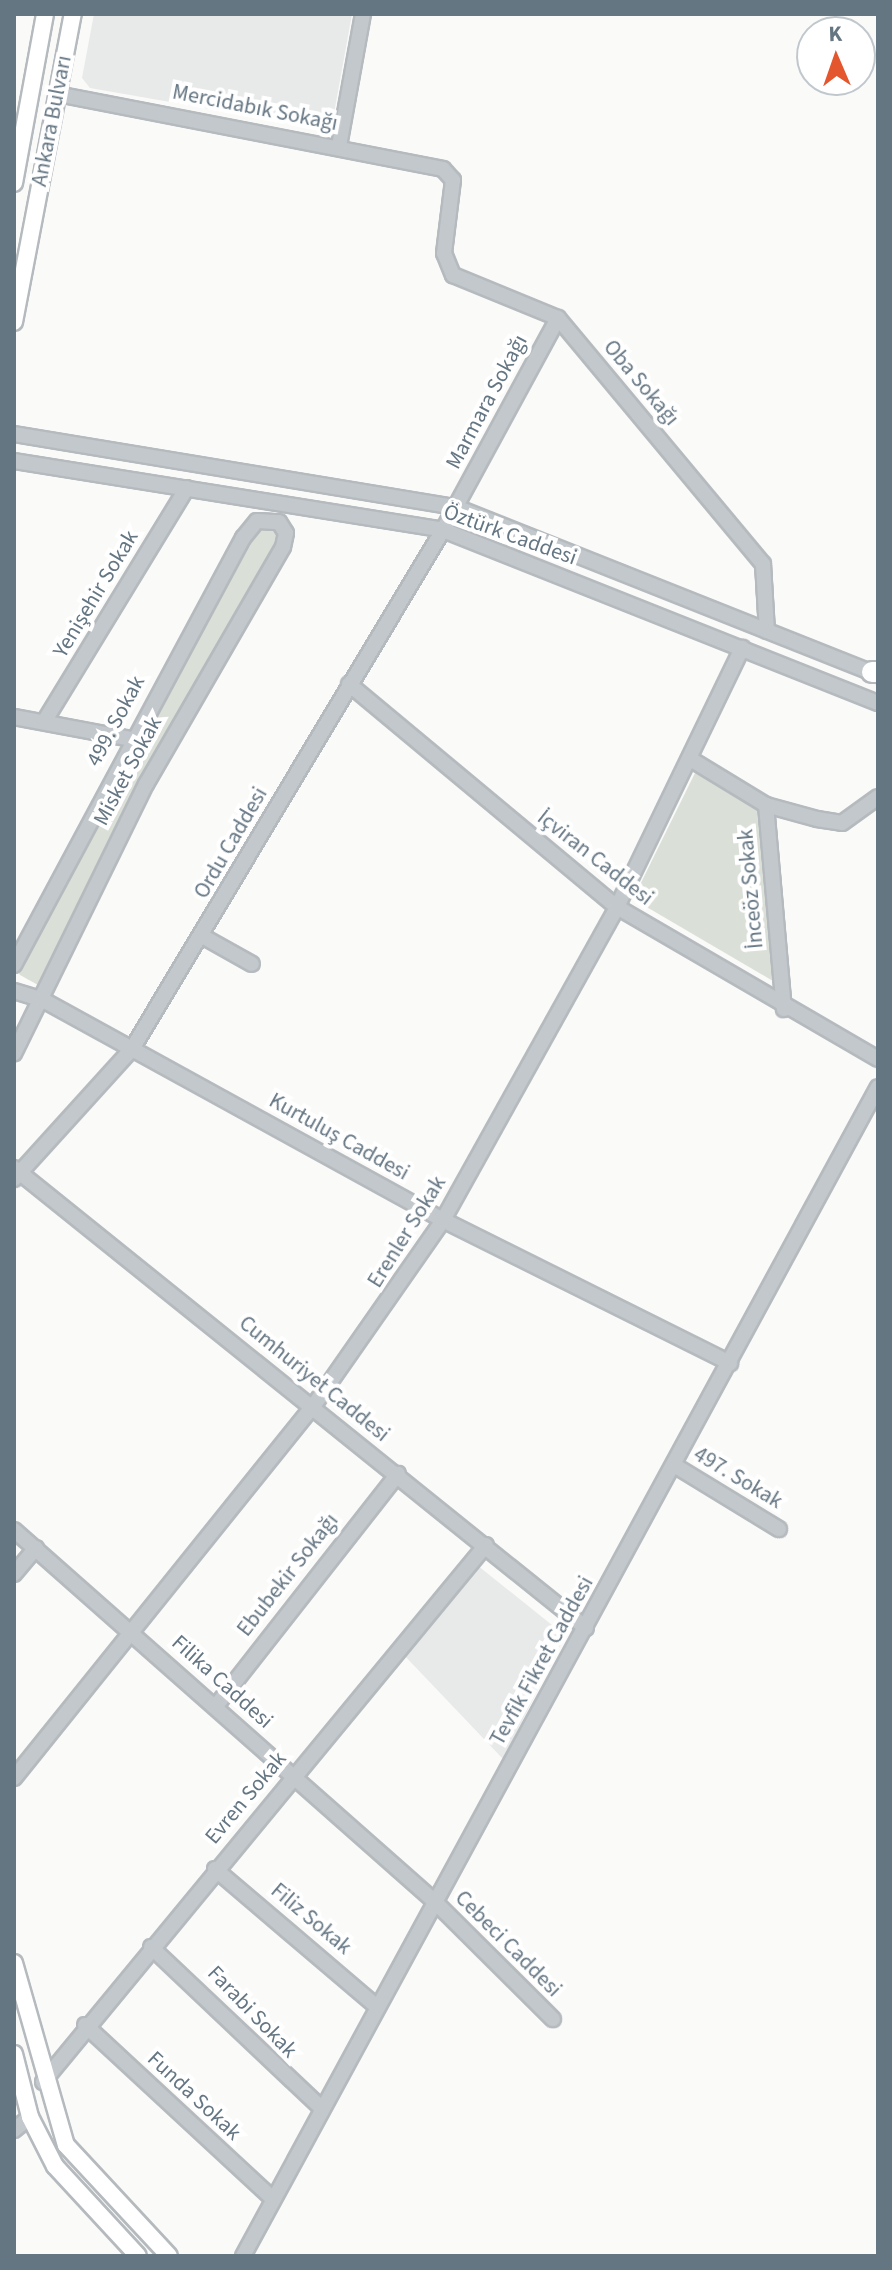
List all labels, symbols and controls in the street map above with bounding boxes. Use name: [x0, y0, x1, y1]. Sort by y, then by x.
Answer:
north arrow: [796, 16, 876, 96]
text: K: [828, 18, 843, 50]
street label: Ankara Bulvarı: [26, 53, 78, 189]
street label: Mercidabık Sokağı: [170, 79, 340, 137]
street label: Marmara Sokağı: [440, 330, 534, 474]
street label: Oba Sokağı: [597, 335, 685, 431]
street label: Öztürk Caddesi: [440, 499, 580, 571]
street label: Yenişehir Sokak: [48, 526, 144, 662]
street label: 499. Sokak: [81, 671, 151, 771]
street label: Misket Sokak: [88, 712, 168, 830]
street label: Ordu Caddesi: [189, 783, 273, 903]
street label: İçviran Caddesi: [532, 805, 658, 911]
street label: İnceöz Sokak: [733, 828, 769, 950]
street label: Kurtuluş Caddesi: [264, 1088, 414, 1186]
street label: Erenler Sokak: [362, 1171, 452, 1293]
street label: Cumhuriyet Caddesi: [233, 1310, 395, 1448]
street label: 497. Sokak: [689, 1441, 787, 1515]
street label: Ebubekir Sokağı: [232, 1508, 344, 1642]
street label: Tevfik Fikret Caddesi: [485, 1572, 599, 1750]
street label: Filika Caddesi: [166, 1630, 278, 1734]
street label: Evren Sokak: [200, 1746, 292, 1850]
street label: Filiz Sokak: [265, 1878, 357, 1960]
street label: Cebeci Caddesi: [449, 1885, 567, 2003]
street label: Farabi Sokak: [202, 1960, 302, 2064]
street label: Funda Sokak: [142, 2046, 246, 2146]

